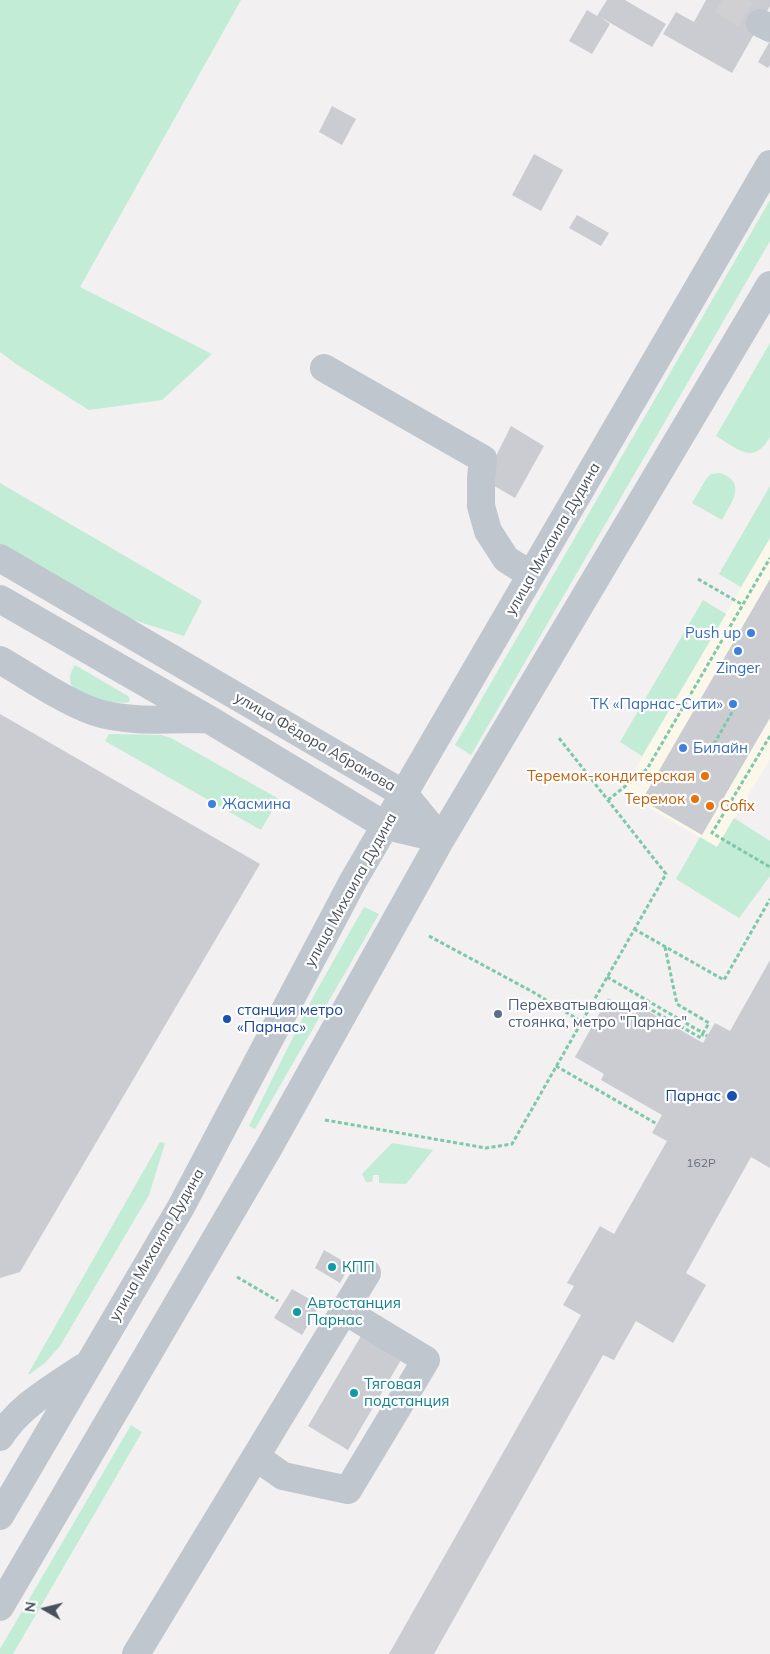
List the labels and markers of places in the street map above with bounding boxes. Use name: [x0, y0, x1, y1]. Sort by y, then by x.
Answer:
place label: Push up: [685, 624, 741, 642]
marker: Push up: [745, 627, 757, 639]
marker: Zinger: [732, 645, 744, 657]
place label: Zinger: [716, 659, 760, 677]
place label: ТК «Парнас-Сити»: [590, 695, 723, 713]
marker: ТК «Парнас-Сити»: [727, 698, 739, 710]
place label: Билайн: [693, 739, 748, 757]
marker: Билайн: [677, 742, 689, 754]
place label: Теремок-кондитерская: [527, 767, 695, 785]
marker: Теремок-кондитерская: [699, 770, 711, 782]
place label: Теремок: [624, 790, 685, 808]
marker: Теремок: [689, 793, 701, 805]
place label: Жасмина: [222, 795, 291, 813]
place label: Cofix: [720, 797, 755, 815]
marker: Жасмина: [206, 798, 218, 810]
marker: Cofix: [704, 800, 716, 812]
place label: Перехватывающая стоянка, метро "Парнас": [508, 996, 687, 1031]
place label: станция метро «Парнас»: [237, 1001, 343, 1036]
marker: Перехватывающая стоянка, метро "Парнас": [492, 1008, 504, 1020]
marker: станция метро «Парнас»: [221, 1013, 233, 1025]
place label: Парнас: [666, 1087, 721, 1105]
marker: Парнас: [725, 1089, 739, 1103]
place label: КПП: [342, 1258, 375, 1276]
marker: КПП: [326, 1261, 338, 1273]
place label: Автостанция Парнас: [307, 1294, 401, 1329]
marker: Автостанция Парнас: [291, 1306, 303, 1318]
place label: Тяговая подстанция: [364, 1375, 450, 1410]
marker: Тяговая подстанция: [348, 1387, 360, 1399]

